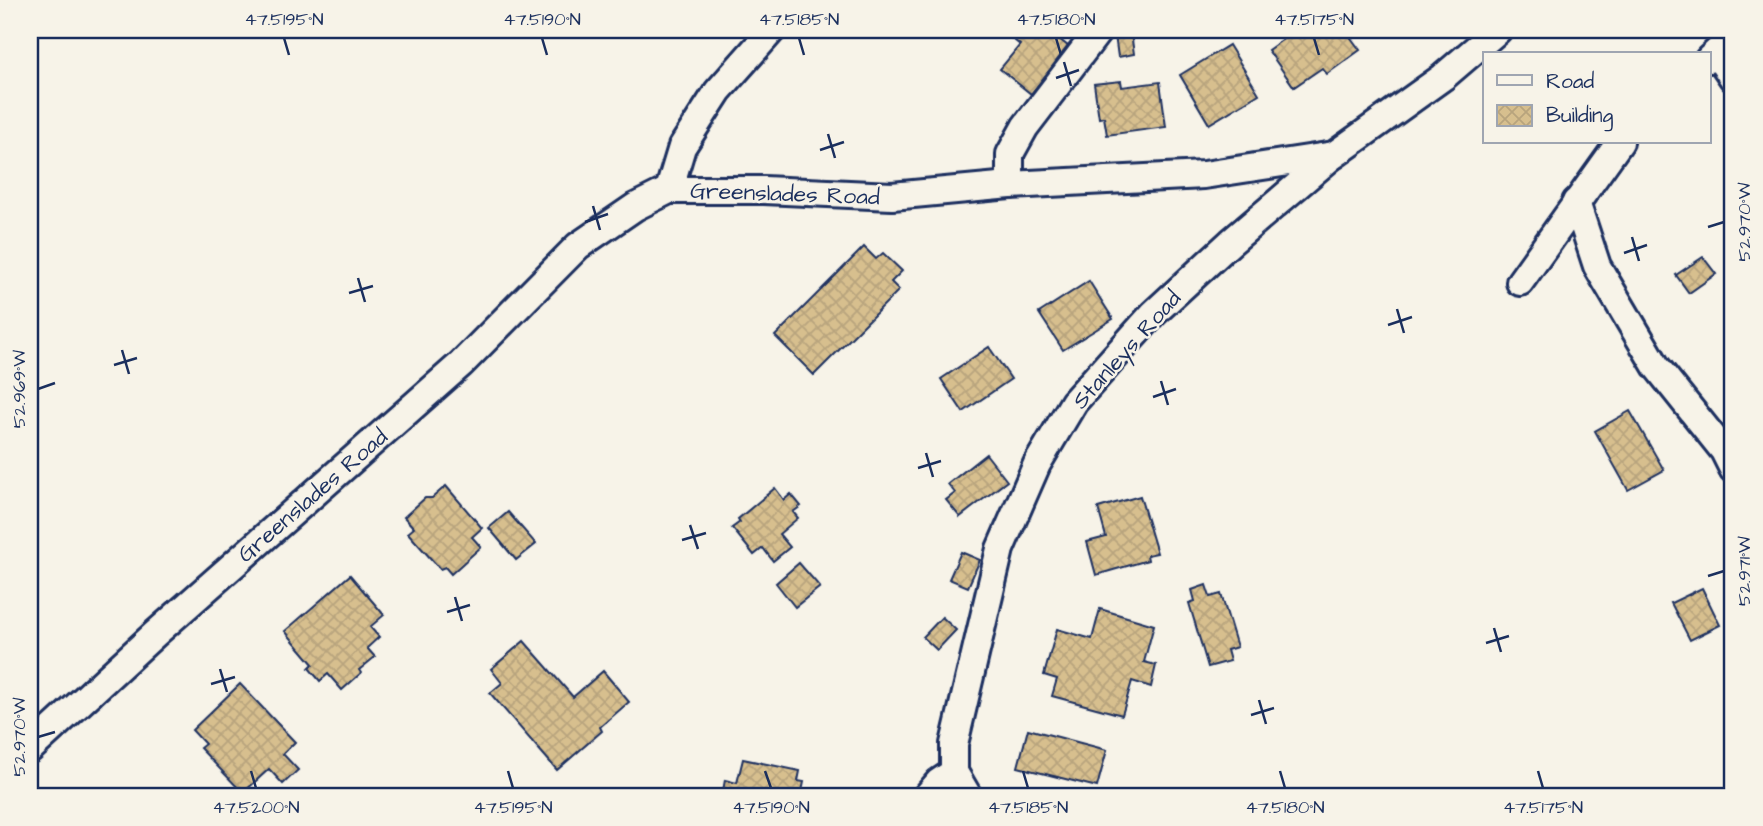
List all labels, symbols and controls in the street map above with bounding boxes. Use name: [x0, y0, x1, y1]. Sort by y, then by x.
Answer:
text: 47.5195°N: [244, 7, 324, 32]
text: 47.5190°N: [503, 7, 581, 32]
text: 47.5185°N: [759, 7, 839, 32]
text: 47.5180°N: [1016, 7, 1096, 32]
text: 47.5175°N: [1274, 7, 1354, 32]
legend: [1483, 52, 1710, 144]
text: Road: [1546, 67, 1594, 96]
text: Building: [1546, 101, 1614, 132]
street label: Greenslades Road: [690, 175, 881, 213]
text: 52.970°W: [1732, 182, 1757, 262]
street label: Stanleys Road: [1065, 283, 1190, 417]
text: 52.969°W: [7, 350, 32, 428]
street label: Greenslades Road: [231, 421, 395, 570]
text: 52.971°W: [1732, 536, 1757, 606]
text: 52.970°W: [7, 697, 32, 777]
text: 47.5200°N: [213, 795, 299, 820]
text: 47.5195°N: [473, 795, 553, 820]
text: 47.5190°N: [732, 795, 810, 820]
text: 47.5185°N: [988, 795, 1068, 820]
text: 47.5180°N: [1245, 795, 1325, 820]
text: 47.5175°N: [1503, 795, 1583, 820]

